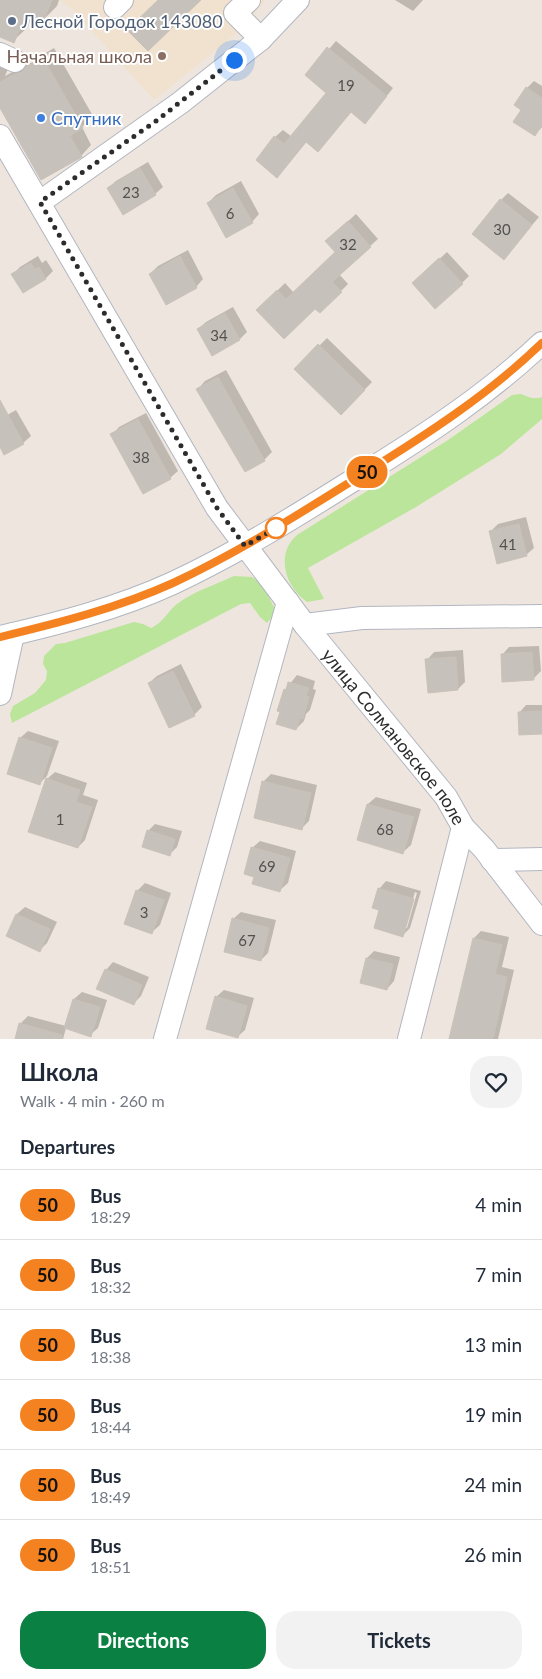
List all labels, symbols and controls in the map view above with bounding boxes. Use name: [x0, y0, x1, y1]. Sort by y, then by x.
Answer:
place label: Лесной Городок 143080: [21, 10, 223, 32]
marker: Лесной Городок 143080: [6, 15, 18, 27]
place label: Начальная школа: [6, 45, 152, 67]
your location: [222, 48, 247, 73]
marker: Начальная школа: [156, 50, 168, 62]
house number: 19: [337, 76, 355, 94]
place label: Спутник: [51, 107, 122, 129]
marker: Спутник: [35, 112, 47, 124]
house number: 23: [122, 183, 140, 201]
house number: 6: [226, 204, 235, 222]
house number: 30: [493, 220, 511, 238]
house number: 32: [339, 235, 357, 253]
house number: 34: [210, 326, 228, 344]
house number: 38: [132, 448, 150, 466]
line badge: 50: [344, 456, 390, 488]
text: 50: [357, 461, 377, 483]
unlabelled marker: [265, 517, 287, 539]
house number: 41: [499, 535, 517, 553]
street label: улица Солмановское поле: [318, 644, 470, 829]
house number: 1: [56, 810, 64, 828]
house number: 68: [376, 820, 394, 838]
house number: 69: [258, 857, 276, 875]
house number: 3: [140, 903, 148, 921]
house number: 67: [238, 931, 256, 949]
button: heart: [470, 1056, 522, 1108]
text: Школа: [20, 1057, 98, 1086]
text: Walk · 4 min · 260 m: [20, 1091, 165, 1110]
text: Departures: [20, 1135, 115, 1158]
text: Bus: [90, 1184, 121, 1207]
text: 4 min: [475, 1193, 522, 1216]
text: 50: [37, 1194, 58, 1216]
text: 18:29: [90, 1207, 131, 1226]
text: Bus: [90, 1254, 121, 1277]
text: 7 min: [475, 1263, 522, 1286]
text: 50: [37, 1264, 58, 1286]
text: 18:32: [90, 1277, 131, 1296]
text: Bus: [90, 1324, 121, 1347]
text: 13 min: [464, 1333, 522, 1356]
text: 50: [37, 1334, 58, 1356]
text: 18:38: [90, 1347, 131, 1366]
text: Bus: [90, 1394, 121, 1417]
text: 19 min: [464, 1403, 522, 1426]
text: 50: [37, 1404, 58, 1426]
text: 18:44: [90, 1417, 131, 1436]
text: Bus: [90, 1464, 121, 1487]
text: 24 min: [464, 1473, 522, 1496]
text: 50: [37, 1474, 58, 1496]
text: 18:49: [90, 1487, 131, 1506]
text: Bus: [90, 1534, 121, 1557]
text: 26 min: [464, 1543, 522, 1566]
text: 50: [37, 1544, 58, 1566]
text: 18:51: [90, 1557, 131, 1576]
button: Directions: [20, 1611, 266, 1669]
button: Tickets: [276, 1611, 522, 1669]

